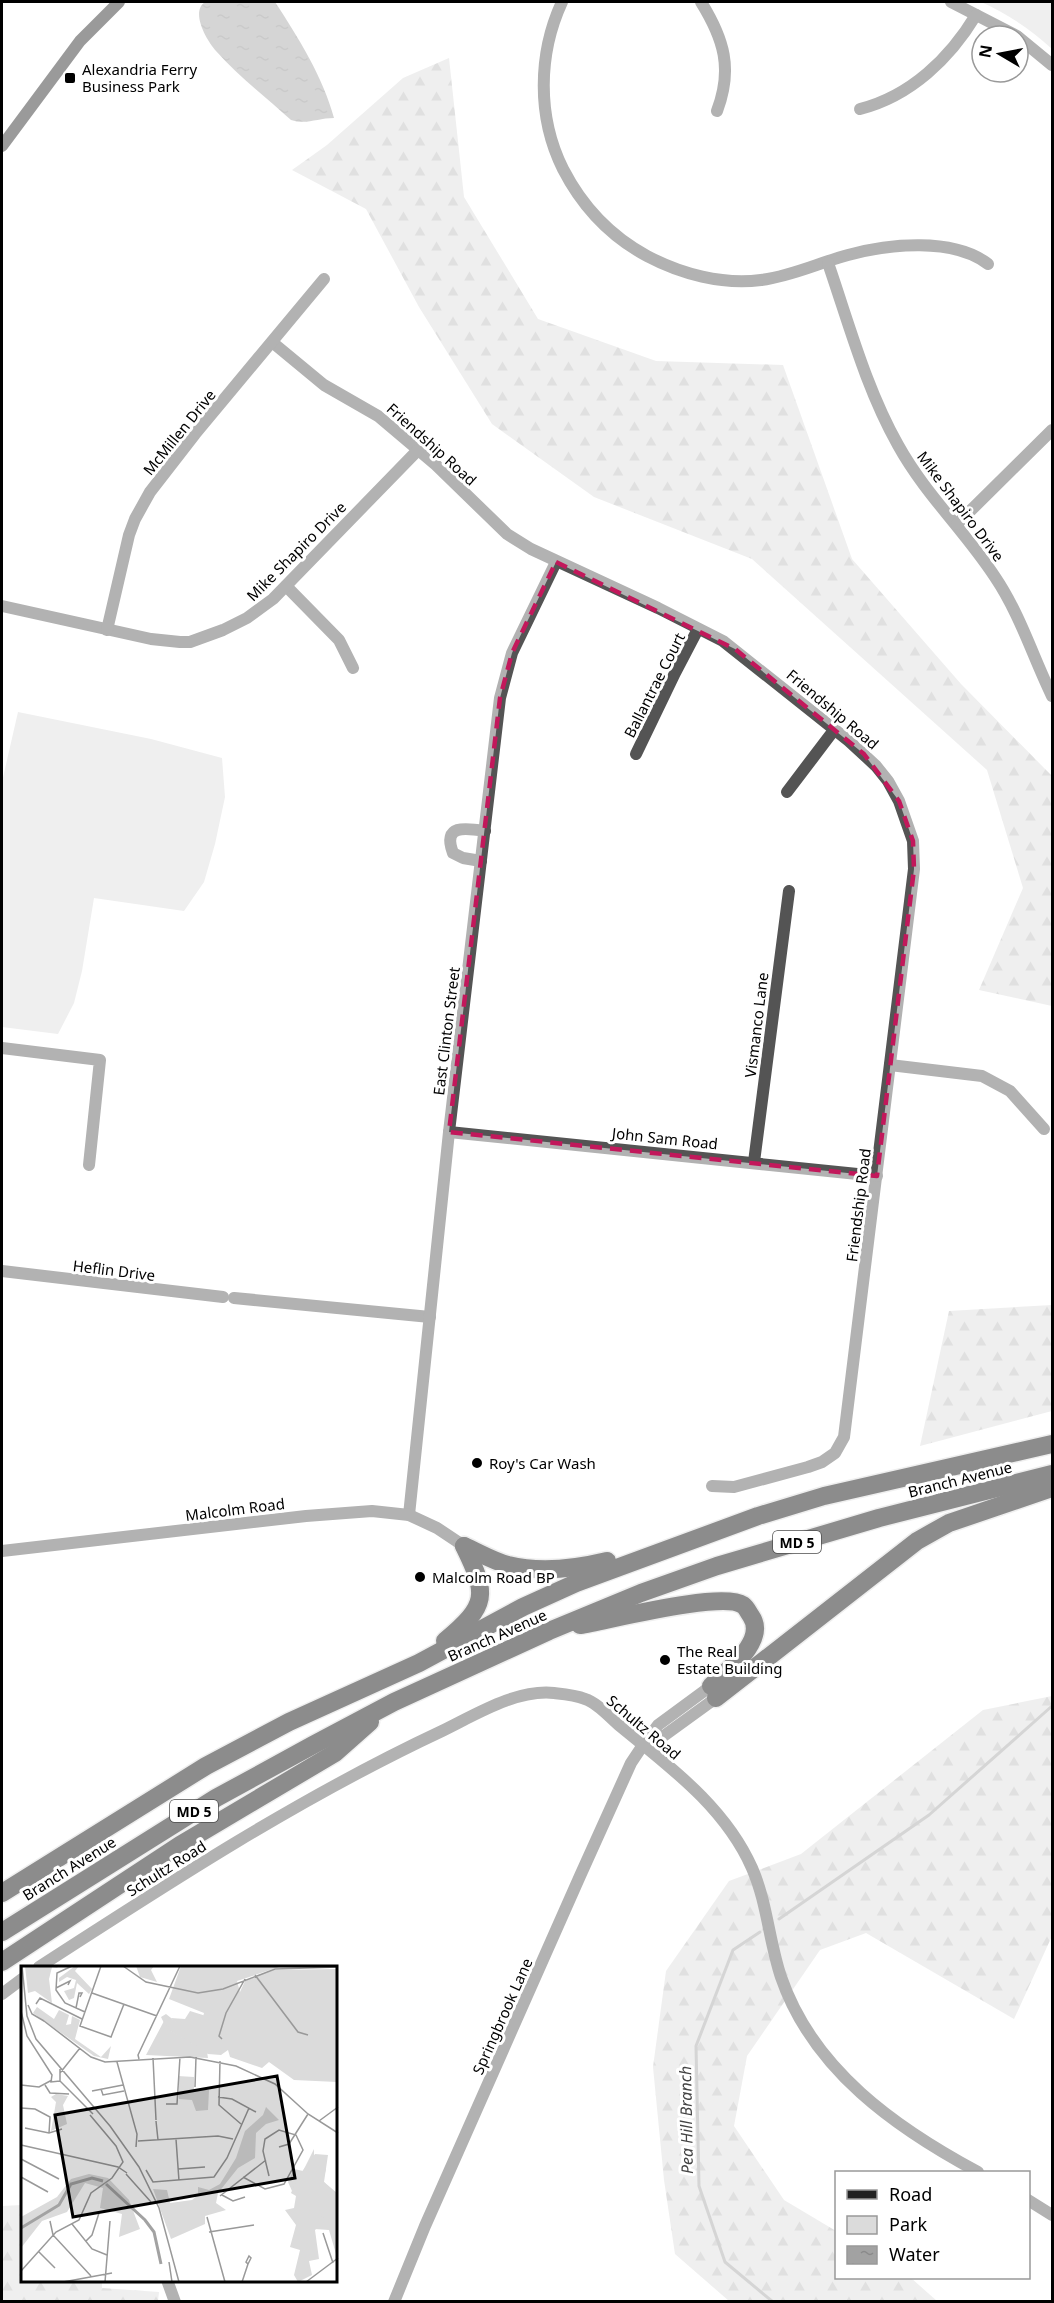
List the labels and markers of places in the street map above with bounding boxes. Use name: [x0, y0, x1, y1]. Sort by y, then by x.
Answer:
place label: Alexandria Ferry Business Park: [82, 59, 197, 96]
marker: Alexandria Ferry Business Park: [63, 71, 77, 85]
place label: Roy's Car Wash: [489, 1453, 596, 1473]
marker: Roy's Car Wash: [470, 1456, 484, 1470]
place label: Malcolm Road BP: [432, 1567, 555, 1587]
marker: Malcolm Road BP: [413, 1570, 427, 1584]
place label: The Real Estate Building: [677, 1641, 782, 1678]
marker: The Real Estate Building: [658, 1653, 672, 1667]

